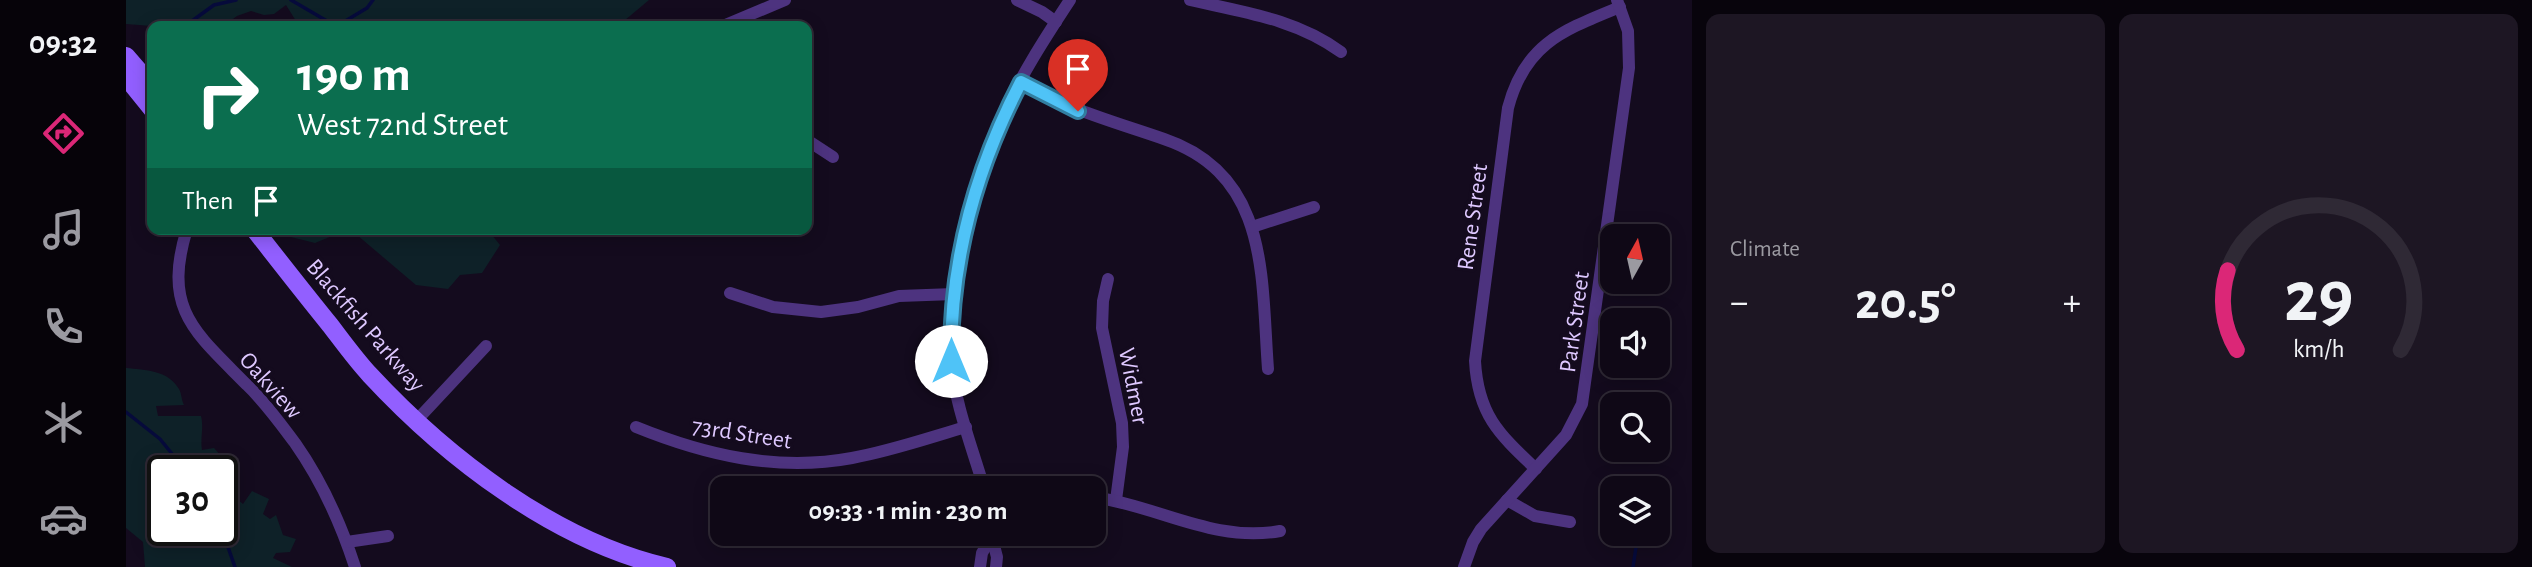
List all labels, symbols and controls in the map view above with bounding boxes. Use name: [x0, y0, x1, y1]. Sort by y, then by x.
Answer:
text: 09:32: [29, 27, 97, 59]
pin: [1048, 39, 1108, 111]
icon: right: [182, 49, 273, 140]
icon: arrive: [1059, 50, 1097, 88]
text: 190 m: [297, 51, 411, 100]
icon: directions: [39, 109, 88, 158]
text: West 72nd Street: [297, 109, 508, 141]
street label: Rene Street: [1454, 162, 1492, 272]
icon: arrive: [247, 182, 285, 220]
text: Then: [182, 188, 233, 214]
icon: music: [39, 205, 88, 254]
north arrow: [1600, 224, 1670, 294]
map controls: [1600, 224, 1670, 546]
text: Climate: [1730, 238, 1800, 261]
street label: Blackfish Parkway: [301, 255, 429, 397]
text: 29: [2284, 262, 2353, 335]
street label: Park Street: [1556, 270, 1594, 374]
text: 20.5°: [1855, 276, 1956, 328]
text: −: [1730, 284, 1748, 322]
text: +: [2063, 284, 2081, 322]
icon: phone: [39, 302, 88, 351]
button: sound: [1600, 308, 1670, 378]
position arrow: [914, 324, 988, 398]
text: km/h: [2293, 336, 2344, 361]
street label: Widmer: [1114, 346, 1152, 427]
street label: Oakview: [234, 348, 306, 424]
button: search: [1600, 392, 1670, 462]
icon: climate: [39, 398, 88, 447]
street label: 73rd Street: [690, 414, 794, 454]
speed limit sign: 30: [147, 455, 238, 546]
button: layers: [1600, 476, 1670, 546]
icon: car: [39, 494, 88, 543]
text: 09:33 · 1 min · 230 m: [809, 498, 1007, 524]

